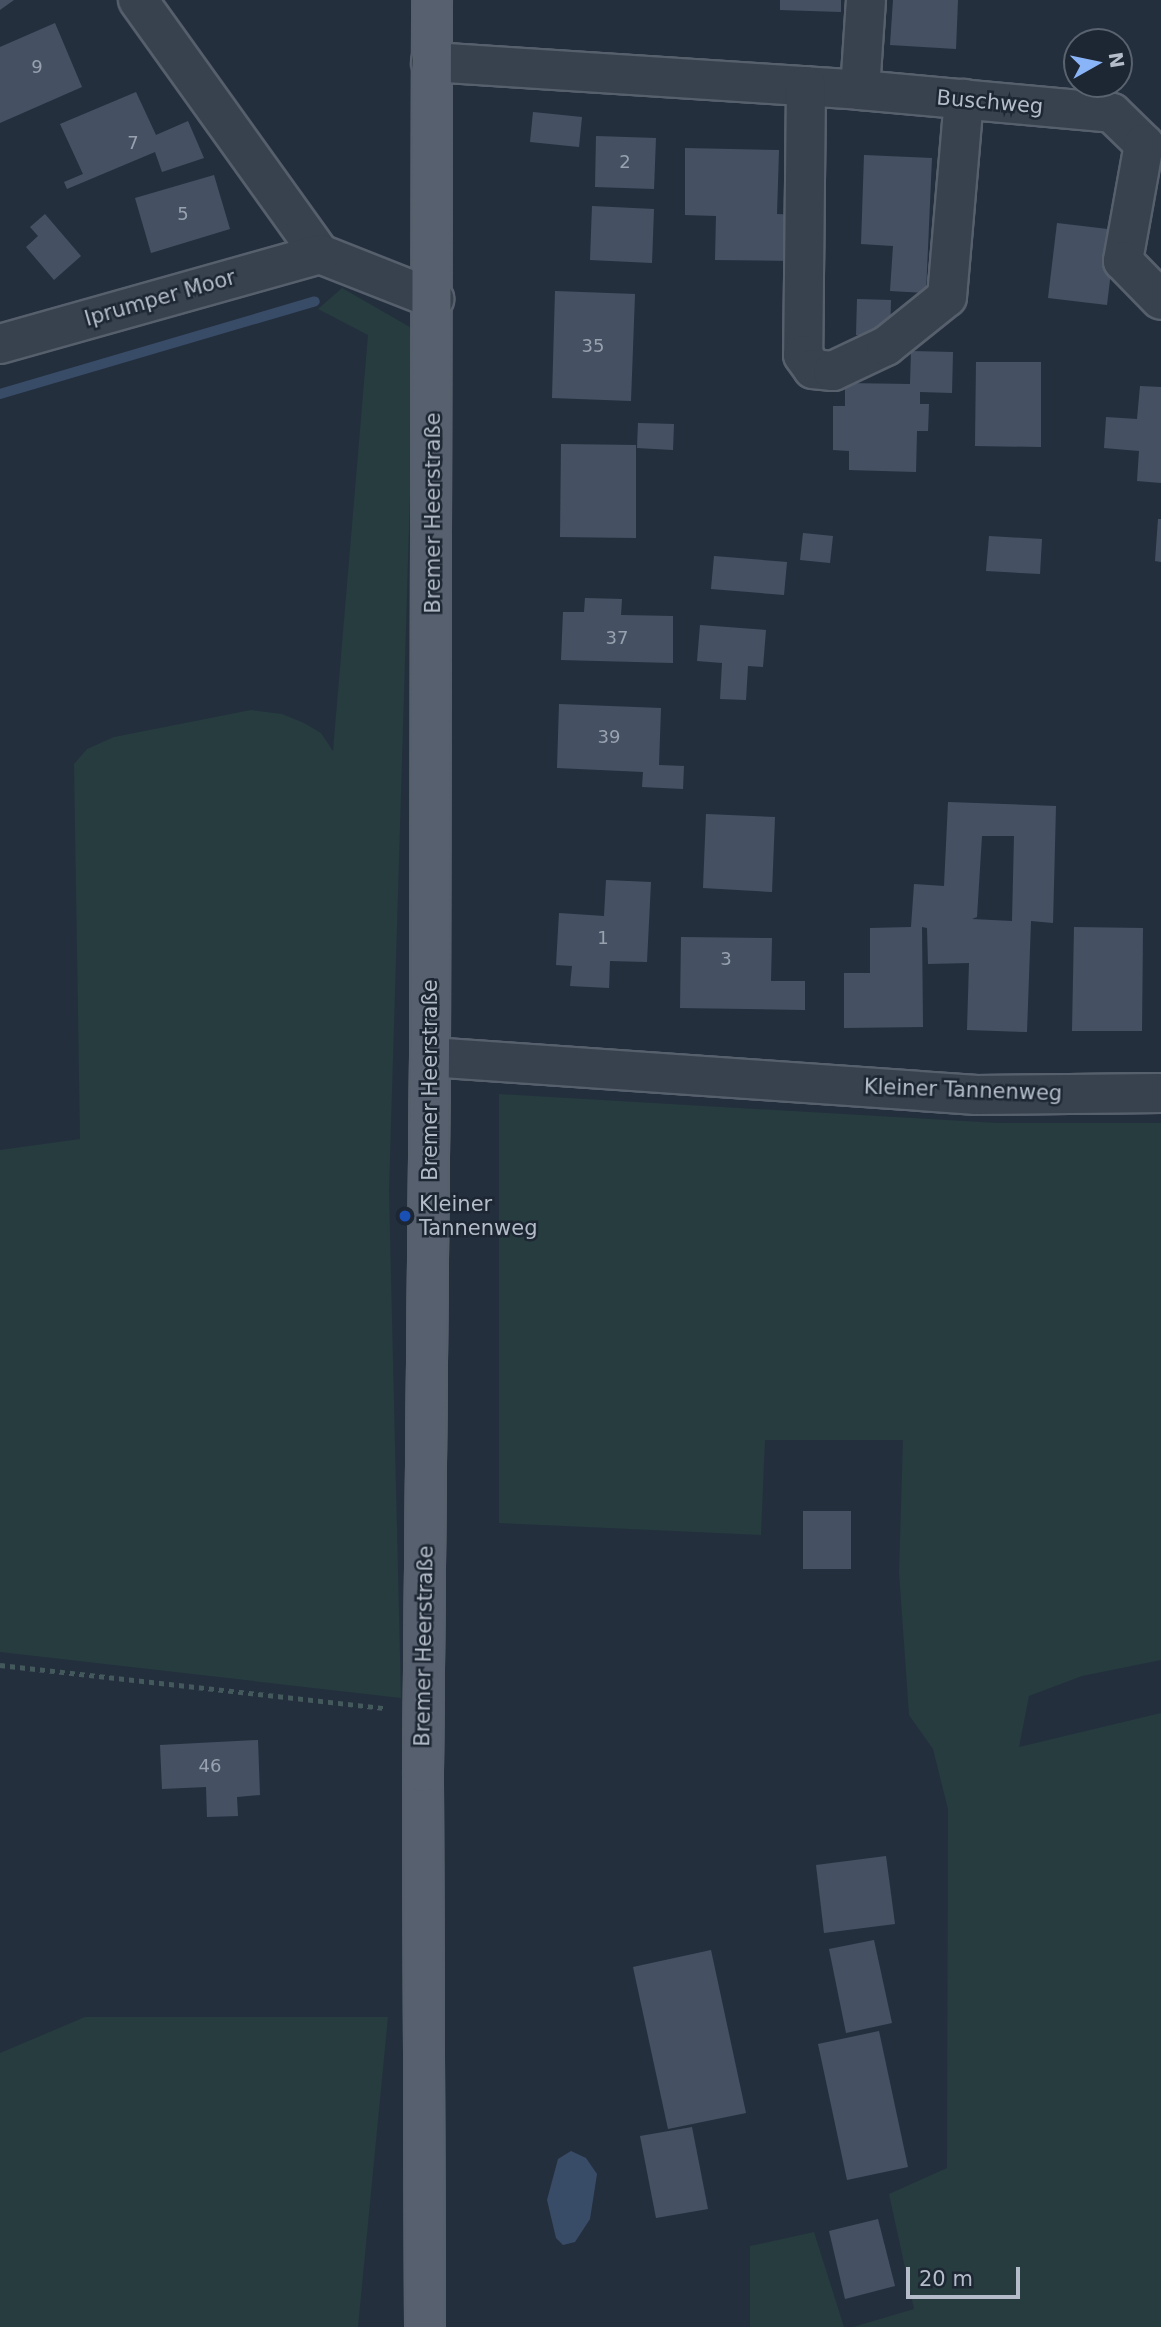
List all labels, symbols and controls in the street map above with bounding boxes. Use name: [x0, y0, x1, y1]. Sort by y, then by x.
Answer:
north arrow: [1063, 28, 1133, 98]
text: N: [1105, 50, 1129, 70]
house number: 9: [31, 56, 43, 78]
street label: Buschweg: [936, 85, 1044, 119]
house number: 7: [127, 132, 139, 154]
house number: 2: [619, 151, 631, 173]
house number: 5: [177, 203, 189, 225]
street label: Iprumper Moor: [82, 264, 238, 332]
house number: 35: [582, 335, 604, 357]
street label: Bremer Heerstraße: [420, 412, 446, 614]
house number: 37: [606, 627, 628, 649]
house number: 39: [598, 726, 620, 748]
house number: 1: [597, 927, 609, 949]
house number: 3: [720, 948, 732, 970]
street label: Bremer Heerstraße: [417, 979, 443, 1181]
street label: Kleiner Tannenweg: [863, 1074, 1063, 1106]
place label: Kleiner Tannenweg: [419, 1191, 537, 1241]
marker: Kleiner Tannenweg: [397, 1208, 413, 1224]
street label: Bremer Heerstraße: [410, 1545, 438, 1747]
house number: 46: [199, 1755, 221, 1777]
scale bar: [909, 2254, 1023, 2298]
text: 20 m: [919, 2267, 973, 2291]

